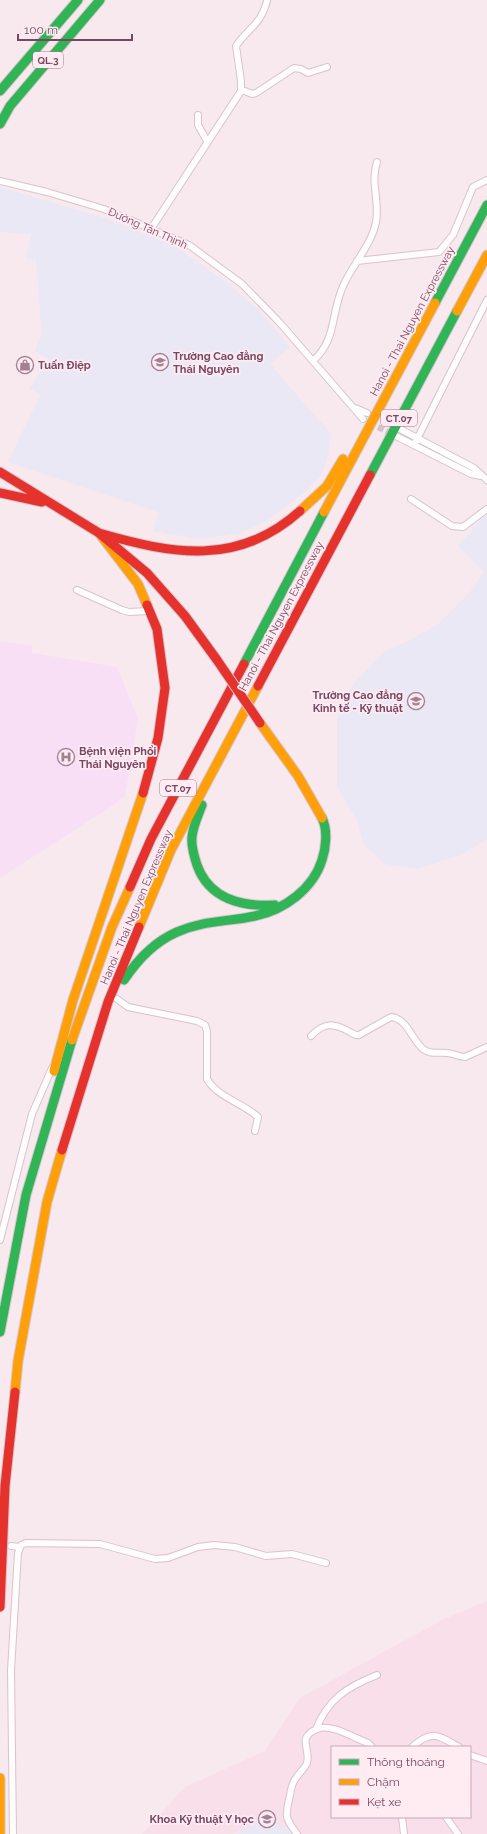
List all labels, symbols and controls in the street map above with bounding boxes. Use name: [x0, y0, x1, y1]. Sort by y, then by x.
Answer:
scale bar: [18, 16, 132, 42]
text: 100 m: [24, 23, 58, 37]
road number: QL.3: [33, 52, 63, 68]
street label: Đường Tân Thịnh: [106, 205, 190, 252]
street label: Hanoi - Thai Nguyen Expressway: [367, 244, 457, 398]
place label: Trường Cao đẳng Thái Nguyên: [173, 350, 263, 376]
school or university icon: Trường Cao đẳng Thái Nguyên: [150, 352, 170, 372]
shop icon: Tuấn Điệp: [15, 355, 35, 375]
place label: Tuấn Điệp: [38, 359, 91, 372]
road number: CT.07: [381, 410, 417, 426]
street label: Hanoi - Thai Nguyen Expressway: [236, 539, 326, 693]
place label: Trường Cao đẳng Kinh tế - Kỹ thuật: [313, 689, 404, 715]
school or university icon: Trường Cao đẳng Kinh tế - Kỹ thuật: [406, 691, 426, 711]
place label: Bệnh viện Phổi Thái Nguyên: [79, 745, 157, 771]
hospital icon: Bệnh viện Phổi Thái Nguyên: [56, 747, 76, 767]
road number: CT.07: [160, 780, 196, 796]
street label: Hanoi - Thai Nguyen Expressway: [98, 828, 175, 987]
legend: [331, 1746, 471, 1818]
text: Thông thoáng: [367, 1755, 445, 1769]
text: Chậm: [367, 1775, 400, 1789]
text: Kẹt xe: [367, 1795, 401, 1809]
school or university icon: Khoa Kỹ thuật Y học: [257, 1809, 277, 1829]
place label: Khoa Kỹ thuật Y học: [150, 1813, 254, 1826]

